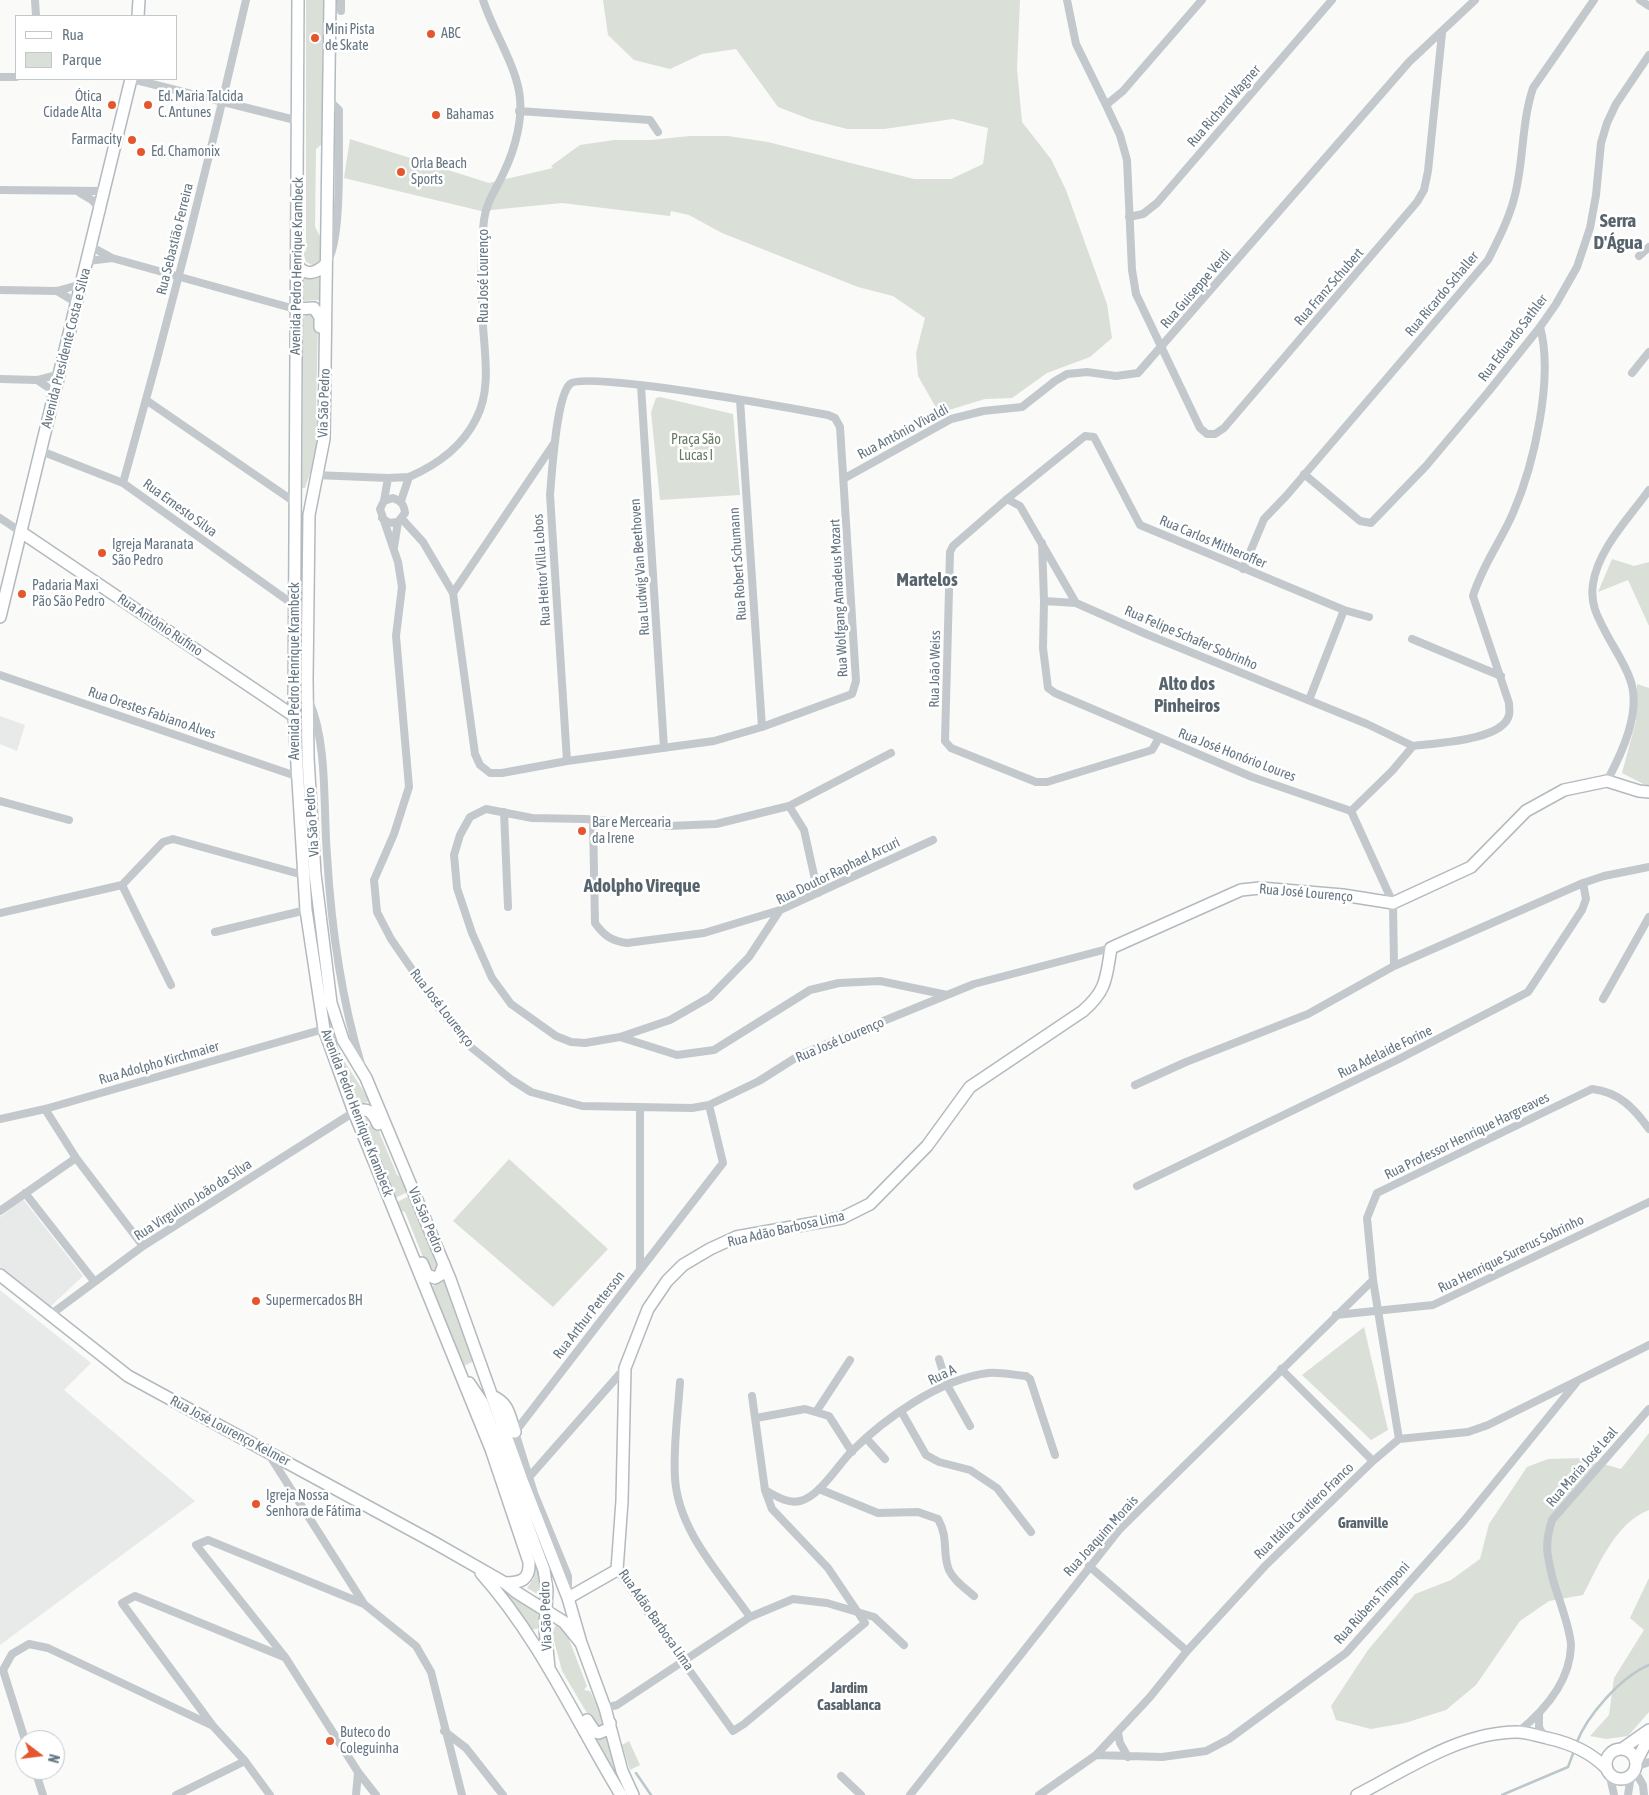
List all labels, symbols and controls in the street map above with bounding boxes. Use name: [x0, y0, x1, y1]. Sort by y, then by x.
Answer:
legend: [15, 15, 178, 80]
place label: Mini Pista de Skate: [325, 22, 375, 54]
text: Rua: [62, 26, 84, 43]
place label: ABC: [441, 26, 461, 42]
marker: ABC: [425, 28, 437, 40]
marker: Mini Pista de Skate: [309, 32, 321, 44]
text: Parque: [62, 51, 102, 68]
street label: Rua Richard Wagner: [1184, 62, 1264, 150]
place label: Ótica Cidade Alta: [43, 89, 102, 121]
place label: Ed. Maria Talcida C. Antunes: [158, 89, 243, 121]
marker: Ótica Cidade Alta: [106, 99, 118, 111]
marker: Ed. Maria Talcida C. Antunes: [142, 99, 154, 111]
place label: Bahamas: [446, 107, 494, 123]
marker: Bahamas: [430, 109, 442, 121]
place label: Farmacity: [71, 132, 122, 148]
marker: Farmacity: [126, 134, 138, 146]
place label: Ed. Chamonix: [151, 144, 220, 160]
marker: Ed. Chamonix: [135, 146, 147, 158]
place label: Orla Beach Sports: [411, 156, 467, 188]
marker: Orla Beach Sports: [395, 166, 407, 178]
street label: Avenida Pedro Henrique Krambeck: [287, 177, 307, 355]
street label: Rua Sebastião Ferreira: [153, 181, 197, 297]
district label: Serra D'Água: [1593, 210, 1643, 254]
street label: Rua José Lourenço: [476, 229, 492, 323]
street label: Rua Franz Schubert: [1291, 245, 1367, 329]
street label: Rua Guiseppe Verdi: [1157, 246, 1235, 332]
street label: Rua Ricardo Schaller: [1402, 248, 1482, 340]
street label: Avenida Presidente Costa e Silva: [38, 266, 94, 430]
street label: Rua Eduardo Sathler: [1475, 291, 1551, 385]
street label: Via São Pedro: [314, 368, 334, 438]
street label: Rua Antônio Vivaldi: [855, 401, 951, 463]
park label: Praça São Lucas I: [671, 432, 721, 464]
street label: Rua Ernesto Silva: [140, 475, 220, 541]
street label: Rua Ludwig Van Beethoven: [627, 498, 653, 636]
street label: Rua Robert Schumann: [726, 507, 750, 621]
street label: Rua Carlos Mitheroffer: [1157, 512, 1269, 572]
street label: Rua Heitor Villa Lobos: [530, 513, 554, 627]
street label: Rua Wolfgang Amadeus Mozart: [826, 518, 852, 678]
place label: Igreja Maranata São Pedro: [112, 537, 194, 570]
marker: Igreja Maranata São Pedro: [96, 547, 108, 559]
district label: Martelos: [896, 569, 958, 591]
place label: Padaria Maxi Pão São Pedro: [32, 578, 105, 610]
street label: Avenida Pedro Henrique Krambeck: [287, 582, 303, 760]
marker: Padaria Maxi Pão São Pedro: [16, 588, 28, 600]
street label: Rua Antônio Rufino: [114, 590, 206, 660]
street label: Rua Felipe Schafer Sobrinho: [1122, 602, 1260, 674]
street label: Rua João Weiss: [926, 630, 944, 708]
district label: Alto dos Pinheiros: [1154, 673, 1220, 717]
street label: Rua Orestes Fabiano Alves: [86, 683, 218, 743]
street label: Rua José Honório Loures: [1176, 725, 1298, 785]
street label: Via São Pedro: [301, 787, 323, 857]
place label: Bar e Mercearia da Irene: [592, 815, 671, 848]
marker: Bar e Mercearia da Irene: [576, 825, 588, 837]
street label: Rua Doutor Raphael Arcuri: [773, 834, 903, 908]
district label: Adolpho Vireque: [584, 875, 700, 897]
street label: Rua José Lourenço: [1258, 881, 1354, 905]
street label: Rua José Lourenço: [406, 966, 478, 1050]
street label: Rua José Lourenço: [793, 1014, 887, 1066]
street label: Rua Adelaide Forine: [1335, 1022, 1435, 1082]
street label: Avenida Pedro Henrique Krambeck: [317, 1027, 397, 1199]
street label: Rua Adolpho Kirchmaier: [97, 1038, 221, 1088]
street label: Rua Professor Henrique Hargreaves: [1382, 1089, 1552, 1183]
street label: Rua Virgulino João da Silva: [131, 1156, 255, 1244]
street label: Via São Pedro: [405, 1185, 447, 1255]
street label: Rua Adão Barbosa Lima: [726, 1207, 846, 1251]
street label: Rua Henrique Surerus Sobrinho: [1435, 1211, 1587, 1297]
street label: Rua Arthur Petterson: [550, 1268, 628, 1362]
place label: Supermercados BH: [266, 1293, 363, 1309]
marker: Supermercados BH: [250, 1295, 262, 1307]
street label: Rua A: [925, 1361, 959, 1389]
street label: Rua José Lourenço Kelmer: [167, 1392, 293, 1470]
street label: Rua Maria José Leal: [1543, 1424, 1621, 1510]
street label: Rua Itália Cautiero Franco: [1251, 1459, 1357, 1563]
place label: Igreja Nossa Senhora de Fátima: [266, 1488, 361, 1520]
street label: Rua Joaquim Morais: [1060, 1492, 1142, 1580]
marker: Igreja Nossa Senhora de Fátima: [250, 1498, 262, 1510]
district label: Granville: [1338, 1514, 1388, 1532]
street label: Rua Rúbens Timponi: [1331, 1558, 1413, 1648]
street label: Rua Adão Barbosa Lima: [615, 1566, 697, 1674]
street label: Via São Pedro: [536, 1581, 556, 1651]
district label: Jardim Casablanca: [817, 1679, 881, 1714]
place label: Buteco do Coleguinha: [340, 1725, 399, 1758]
north arrow: [15, 1730, 65, 1780]
marker: Buteco do Coleguinha: [324, 1735, 336, 1747]
text: N: [45, 1753, 62, 1765]

